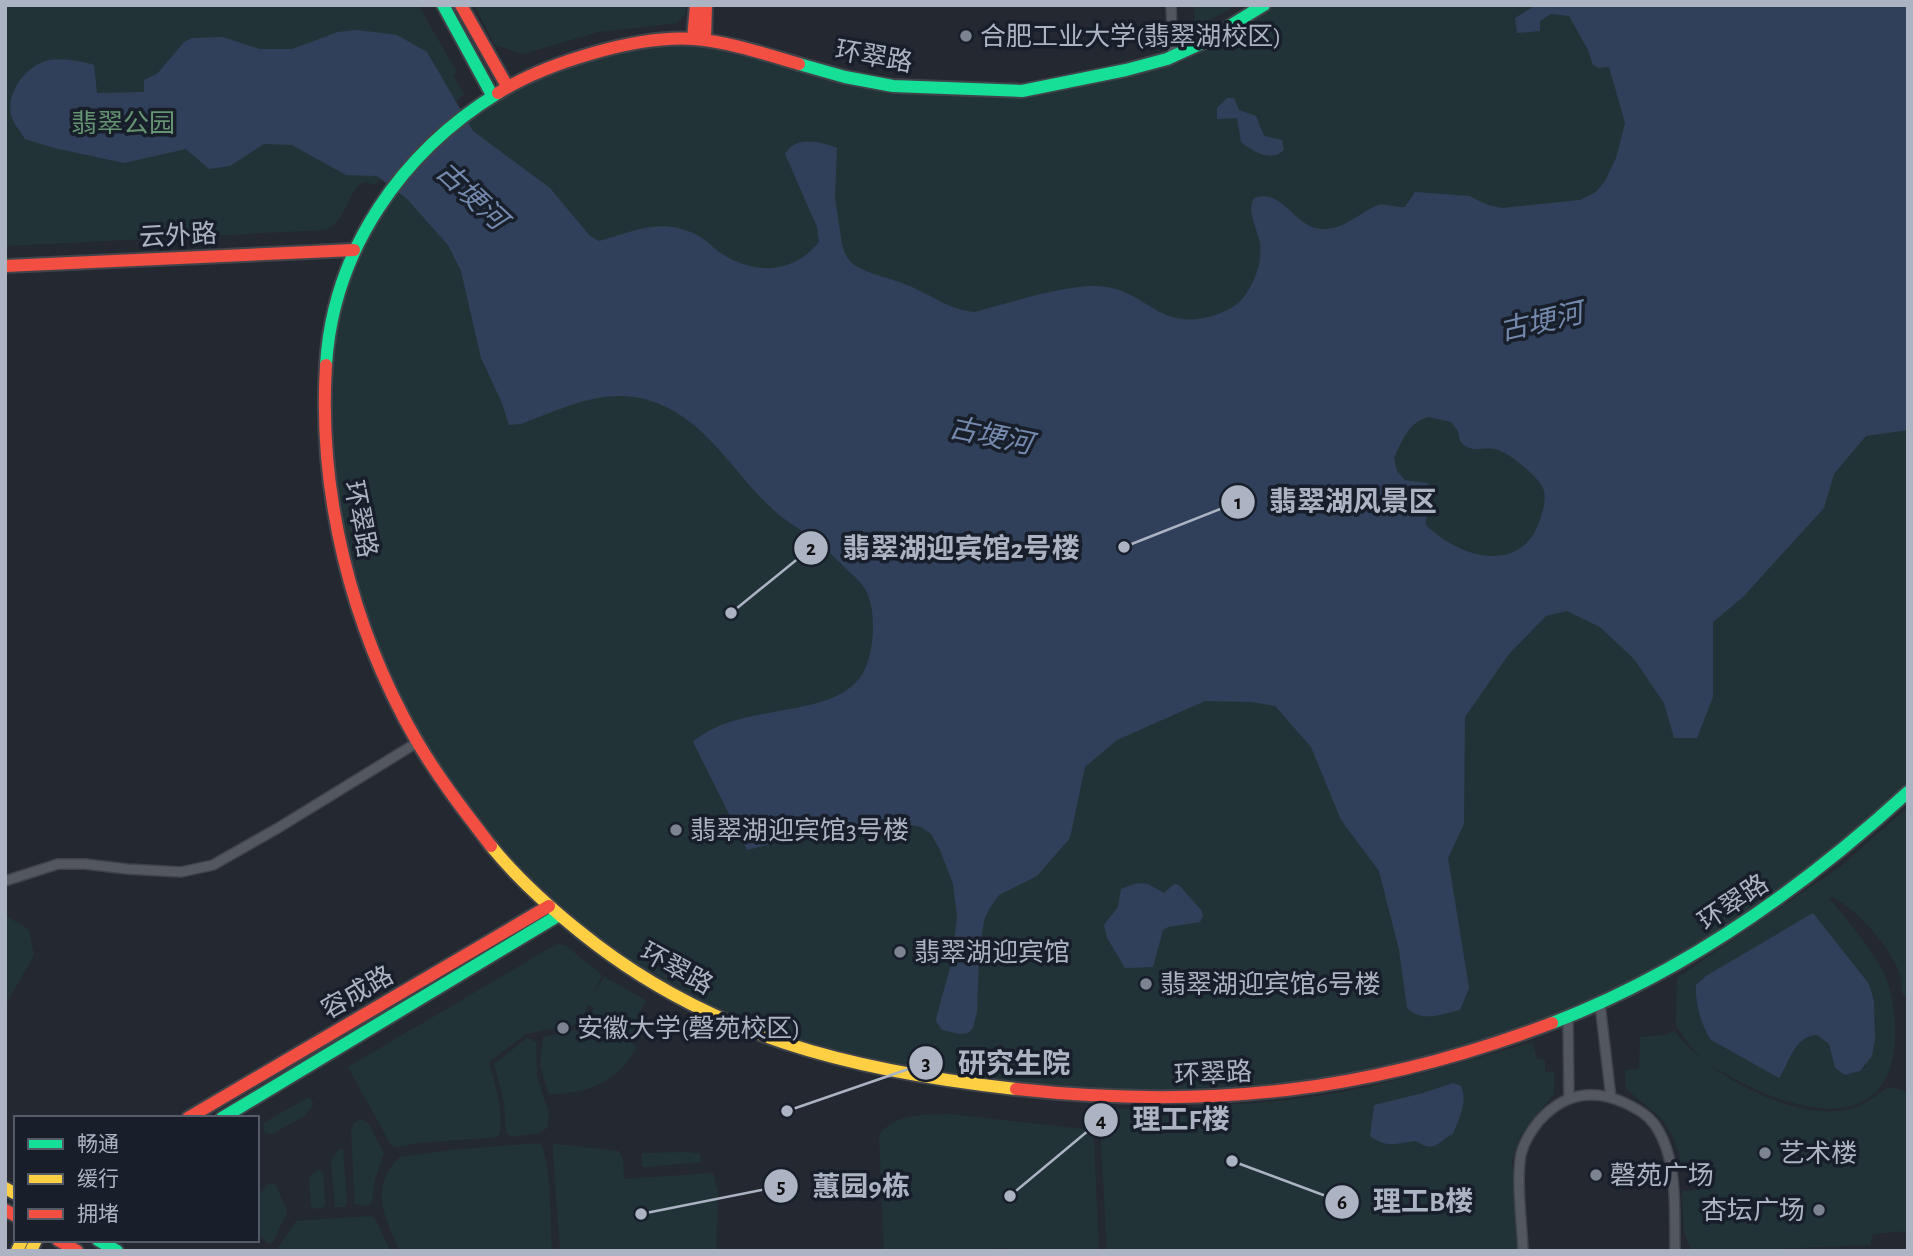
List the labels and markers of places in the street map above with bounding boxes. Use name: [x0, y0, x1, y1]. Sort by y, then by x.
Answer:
place label: 合肥工业大学(翡翠湖校区): [980, 22, 1281, 50]
marker: 合肥工业大学(翡翠湖校区): [958, 28, 974, 44]
callout: 翡翠湖风景区: [1220, 477, 1451, 526]
callout: 翡翠湖迎宾馆2号楼: [793, 523, 1094, 572]
place label: 翡翠湖迎宾馆3号楼: [690, 817, 909, 844]
marker: 翡翠湖迎宾馆3号楼: [668, 822, 684, 838]
place label: 翡翠湖迎宾馆: [914, 939, 1070, 966]
marker: 翡翠湖迎宾馆: [892, 944, 908, 960]
place label: 翡翠湖迎宾馆6号楼: [1160, 971, 1380, 998]
marker: 翡翠湖迎宾馆6号楼: [1138, 976, 1154, 992]
place label: 安徽大学(磬苑校区): [577, 1014, 800, 1042]
marker: 安徽大学(磬苑校区): [555, 1020, 571, 1036]
callout: 研究生院: [909, 1038, 1084, 1087]
callout: 理工F楼: [1084, 1095, 1243, 1144]
place label: 艺术楼: [1779, 1140, 1857, 1167]
marker: 艺术楼: [1757, 1145, 1773, 1161]
callout: 蕙园9栋: [763, 1161, 924, 1210]
place label: 磬苑广场: [1610, 1162, 1714, 1189]
marker: 磬苑广场: [1588, 1167, 1604, 1183]
callout: 理工B楼: [1324, 1177, 1488, 1226]
place label: 杏坛广场: [1701, 1197, 1805, 1224]
marker: 杏坛广场: [1811, 1202, 1827, 1218]

